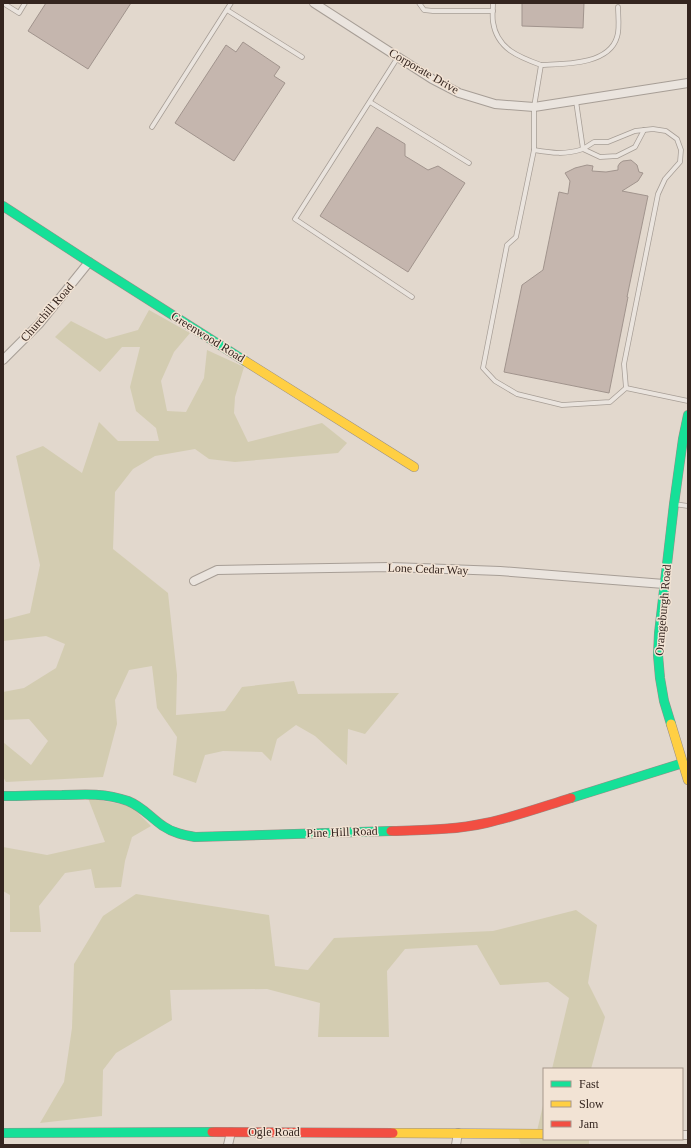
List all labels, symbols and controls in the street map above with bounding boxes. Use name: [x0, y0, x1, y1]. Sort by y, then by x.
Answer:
street label: Corporate Drive: [387, 45, 461, 97]
street label: Churchill Road: [18, 280, 76, 344]
street label: Greenwood Road: [169, 309, 247, 365]
street label: Lone Cedar Way: [387, 561, 469, 577]
street label: Orangeburgh Road: [652, 564, 674, 656]
street label: Pine Hill Road: [306, 824, 378, 840]
legend: [543, 1068, 683, 1140]
text: Fast: [579, 1077, 600, 1091]
text: Slow: [579, 1097, 604, 1111]
text: Jam: [579, 1117, 599, 1131]
street label: Ogle Road: [248, 1125, 300, 1139]

